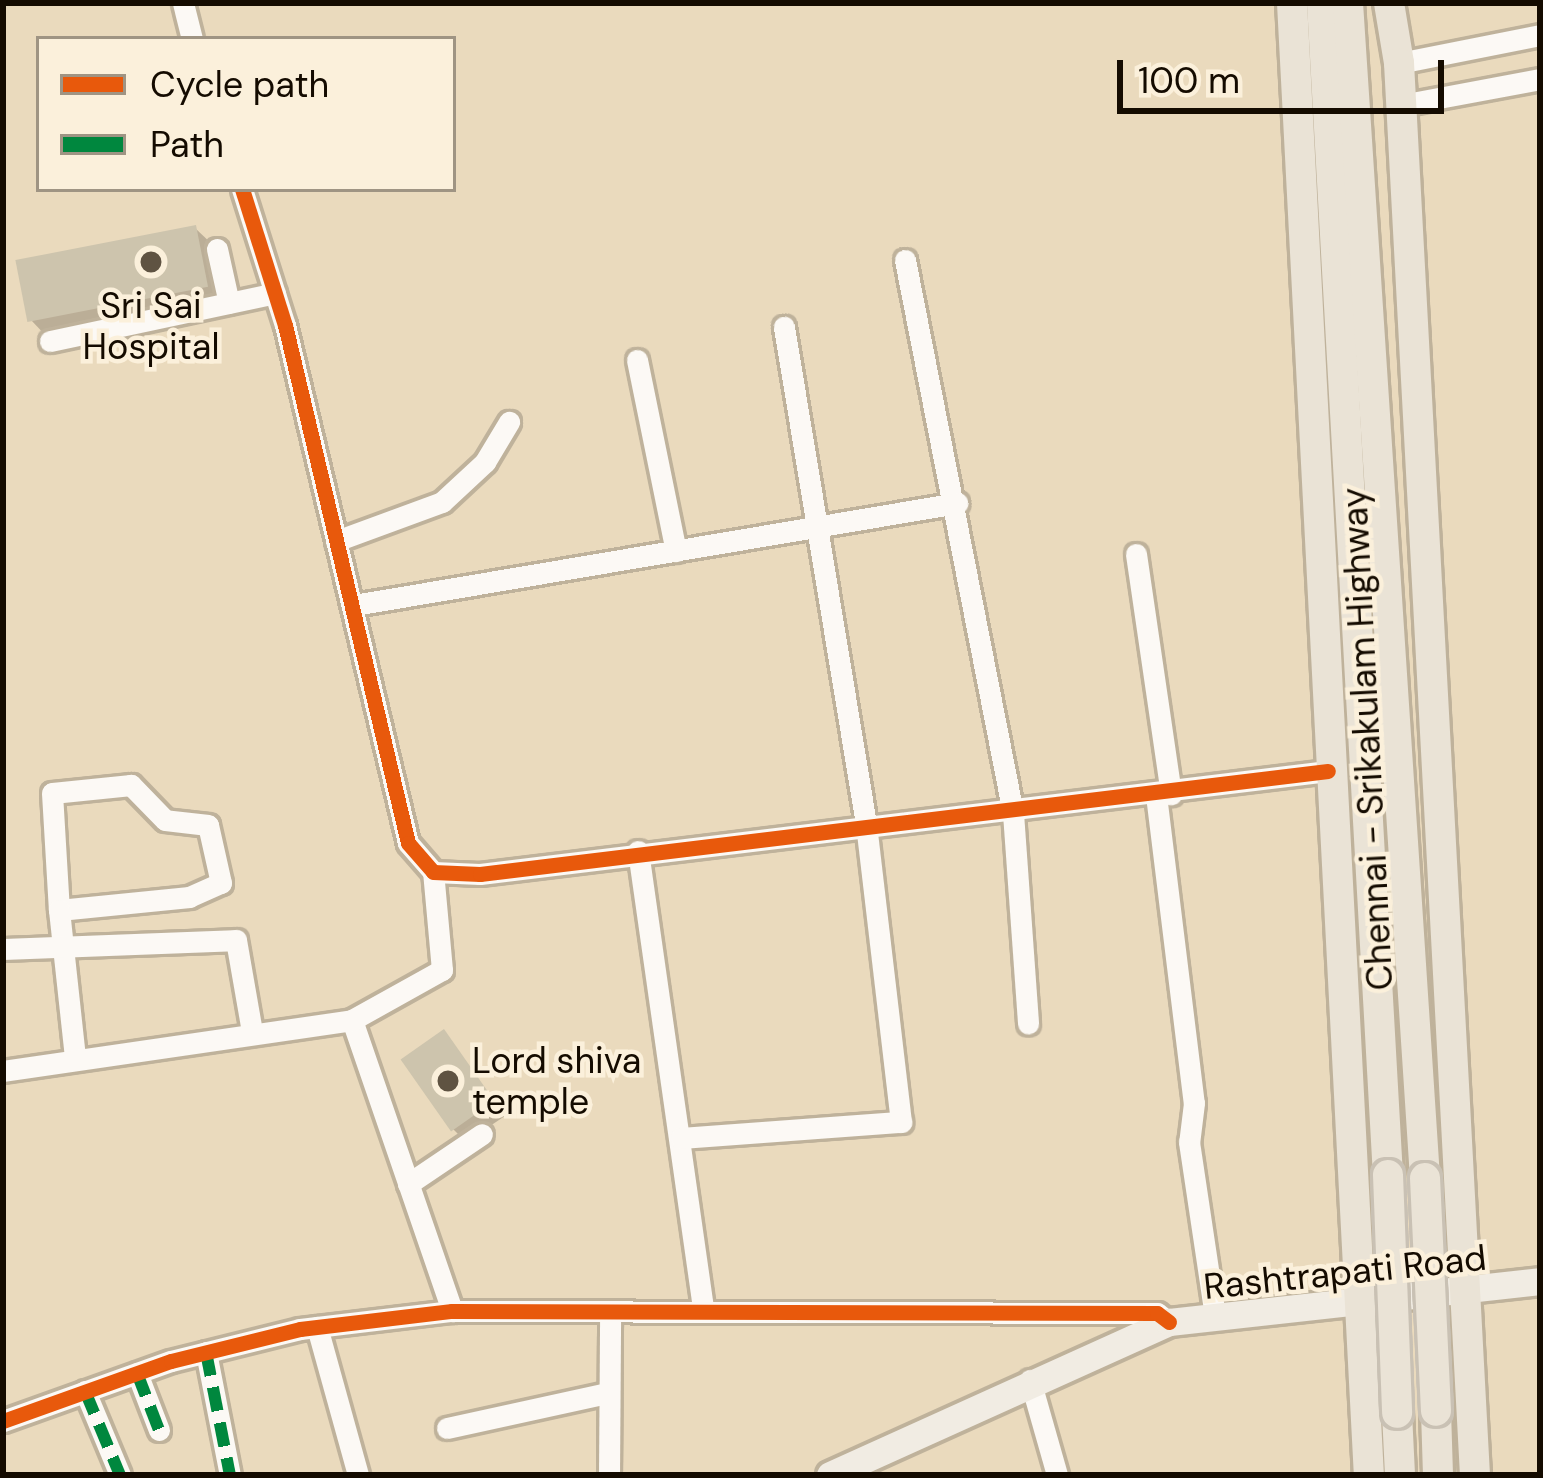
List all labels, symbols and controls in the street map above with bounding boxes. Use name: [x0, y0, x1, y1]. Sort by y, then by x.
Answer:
legend: [36, 36, 456, 192]
scale bar: [1123, 36, 1450, 110]
text: 100 m: [1138, 57, 1240, 104]
text: Cycle path: [150, 61, 329, 108]
text: Path: [150, 121, 224, 168]
marker: Sri Sai Hospital: [135, 246, 167, 278]
place label: Sri Sai Hospital: [83, 283, 219, 368]
street label: Chennai - Srikakulam Highway: [1332, 487, 1402, 991]
place label: Lord shiva temple: [472, 1038, 641, 1123]
marker: Lord shiva temple: [435, 1068, 461, 1094]
street label: Rashtrapati Road: [1202, 1236, 1488, 1308]

